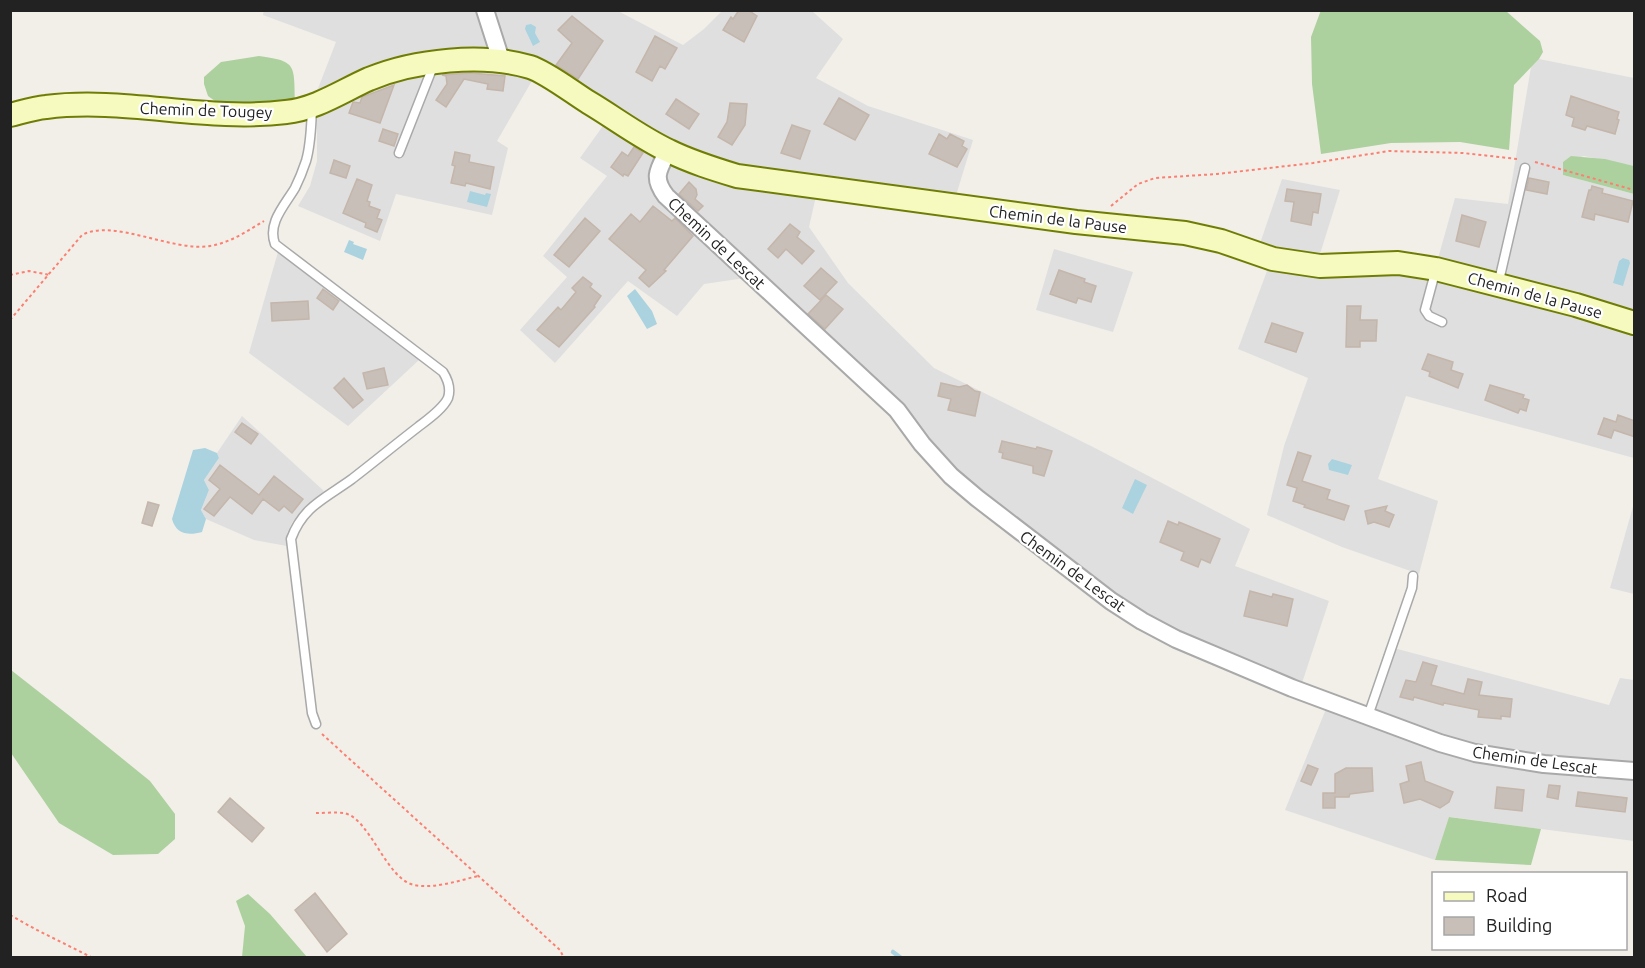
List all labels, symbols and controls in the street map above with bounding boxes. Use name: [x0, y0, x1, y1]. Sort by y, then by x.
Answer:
street label: Chemin de Tougey: [139, 99, 273, 121]
street label: Chemin de Lescat: [665, 193, 770, 293]
street label: Chemin de la Pause: [988, 202, 1128, 236]
street label: Chemin de la Pause: [1466, 268, 1604, 322]
street label: Chemin de Lescat: [1017, 527, 1130, 616]
street label: Chemin de Lescat: [1471, 742, 1599, 778]
legend: [1432, 872, 1627, 950]
text: Road: [1486, 885, 1528, 905]
text: Building: [1486, 915, 1552, 935]

